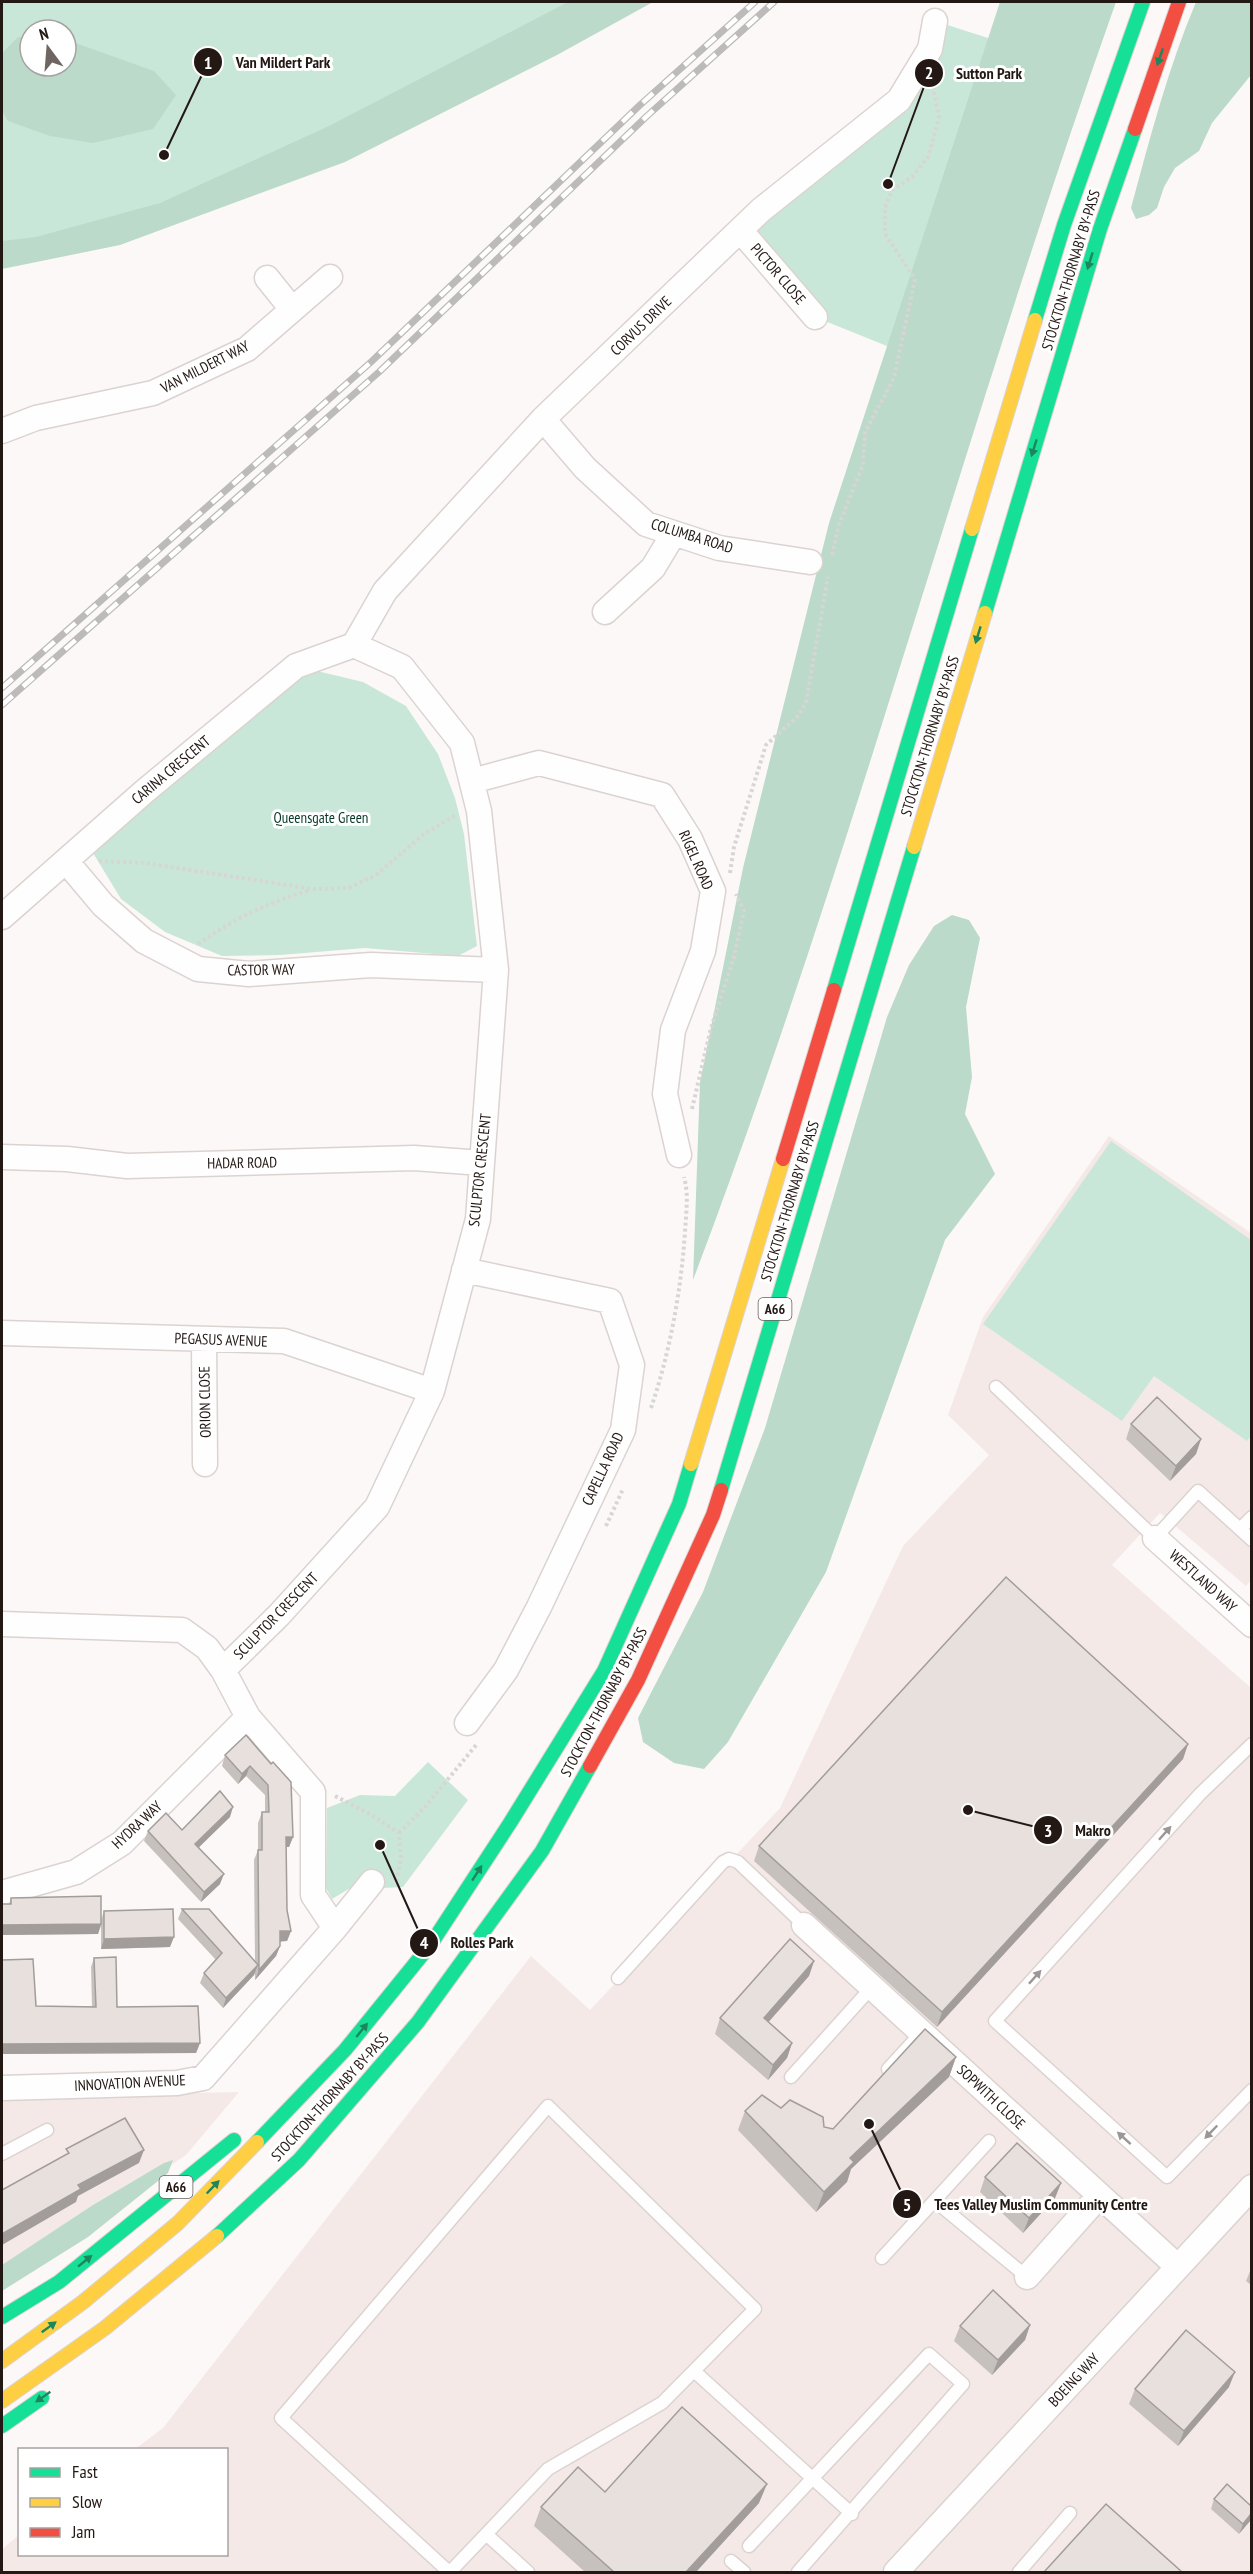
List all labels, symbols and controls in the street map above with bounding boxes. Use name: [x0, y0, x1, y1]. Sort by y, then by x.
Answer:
north arrow: [18, 18, 78, 78]
text: N: [37, 23, 51, 44]
callout: Van Mildert Park: [193, 45, 342, 79]
one-way arrow: [1155, 48, 1165, 66]
text: 1: [204, 51, 212, 74]
text: Van Mildert Park: [235, 52, 331, 72]
callout: Sutton Park: [914, 56, 1034, 90]
text: 2: [925, 61, 933, 84]
text: Sutton Park: [956, 63, 1022, 83]
street label: STOCKTON-THORNABY BY-PASS: [1037, 187, 1104, 352]
street label: PICTOR CLOSE: [747, 239, 810, 308]
one-way arrow: [1085, 252, 1094, 270]
street label: CORVUS DRIVE: [606, 292, 675, 359]
street label: VAN MILDERT WAY: [156, 336, 252, 397]
one-way arrow: [1029, 439, 1038, 457]
street label: COLUMBA ROAD: [649, 514, 736, 557]
one-way arrow: [973, 626, 982, 644]
street label: STOCKTON-THORNABY BY-PASS: [896, 653, 963, 818]
street label: CARINA CRESCENT: [127, 731, 214, 808]
park label: Queensgate Green: [274, 808, 368, 827]
street label: RIGEL ROAD: [675, 827, 718, 893]
street label: CASTOR WAY: [227, 959, 295, 980]
street label: SCULPTOR CRESCENT: [464, 1112, 495, 1227]
street label: STOCKTON-THORNABY BY-PASS: [756, 1118, 823, 1283]
street label: HADAR ROAD: [207, 1152, 277, 1173]
road number: A66: [758, 1298, 792, 1320]
street label: PEGASUS AVENUE: [174, 1328, 268, 1351]
street label: ORION CLOSE: [194, 1366, 215, 1438]
street label: CAPELLA ROAD: [577, 1429, 628, 1509]
street label: WESTLAND WAY: [1166, 1545, 1241, 1616]
street label: SCULPTOR CRESCENT: [229, 1568, 322, 1663]
street label: STOCKTON-THORNABY BY-PASS: [556, 1624, 651, 1780]
street label: HYDRA WAY: [108, 1796, 166, 1853]
callout: Makro: [1033, 1813, 1122, 1847]
text: 3: [1044, 1819, 1052, 1842]
text: Makro: [1075, 1820, 1111, 1840]
one-way arrow: [1158, 1825, 1172, 1840]
one-way arrow: [471, 1865, 482, 1881]
callout: Rolles Park: [409, 1926, 526, 1960]
text: 4: [420, 1931, 429, 1954]
text: Rolles Park: [450, 1932, 514, 1952]
one-way arrow: [1028, 1970, 1042, 1985]
one-way arrow: [355, 2022, 368, 2038]
street label: STOCKTON-THORNABY BY-PASS: [267, 2028, 392, 2165]
street label: SOPWITH CLOSE: [953, 2060, 1029, 2133]
street label: INNOVATION AVENUE: [74, 2070, 186, 2095]
one-way arrow: [1204, 2124, 1218, 2138]
one-way arrow: [1117, 2132, 1132, 2145]
road number: A66: [160, 2176, 192, 2198]
one-way arrow: [206, 2180, 220, 2194]
callout: Tees Valley Muslim Community Centre: [892, 2187, 1161, 2221]
text: 5: [903, 2193, 911, 2216]
text: Tees Valley Muslim Community Centre: [934, 2194, 1148, 2214]
one-way arrow: [77, 2254, 93, 2267]
one-way arrow: [42, 2321, 57, 2333]
street label: BOEING WAY: [1044, 2349, 1103, 2410]
one-way arrow: [35, 2391, 51, 2403]
legend: [18, 2448, 228, 2556]
text: Fast: [72, 2460, 98, 2483]
text: Slow: [72, 2490, 103, 2513]
text: Jam: [71, 2520, 95, 2543]

